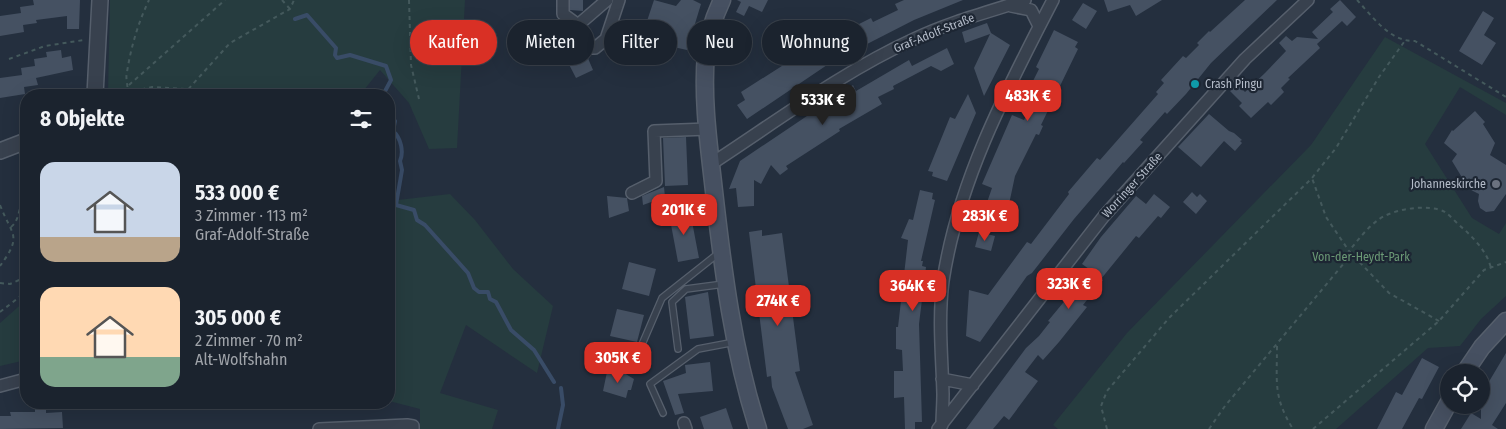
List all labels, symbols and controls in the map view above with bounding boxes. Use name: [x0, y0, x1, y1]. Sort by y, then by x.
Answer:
street label: Graf-Adolf-Straße: [892, 10, 976, 56]
chip: Kaufen: [410, 20, 497, 65]
chip: Mieten: [507, 20, 594, 65]
chip: Filter: [604, 20, 677, 65]
chip: Neu: [687, 20, 752, 65]
chip: Wohnung: [762, 20, 867, 65]
place label: Crash Pingu: [1205, 77, 1262, 91]
marker: Crash Pingu: [1189, 78, 1201, 90]
pin: 483K €: [987, 80, 1069, 122]
pin: 533K €: [782, 84, 864, 126]
text: 483K €: [1005, 86, 1051, 105]
text: 533K €: [801, 90, 845, 109]
icon: filters: [347, 105, 375, 133]
text: 8 Objekte: [40, 106, 125, 132]
street label: Worringer Straße: [1099, 149, 1165, 221]
place label: Johanneskirche: [1411, 177, 1486, 191]
marker: Johanneskirche: [1490, 178, 1502, 190]
text: 533 000 €: [195, 180, 279, 206]
icon: home: [80, 182, 140, 242]
pin: 201K €: [643, 194, 725, 236]
text: 201K €: [662, 200, 706, 219]
pin: 283K €: [944, 200, 1026, 242]
text: 3 Zimmer · 113 m²: [195, 206, 308, 225]
text: 283K €: [963, 206, 1007, 225]
text: Graf-Adolf-Straße: [195, 225, 309, 244]
park label: Von-der-Heydt-Park: [1312, 250, 1410, 264]
pin: 323K €: [1028, 268, 1110, 310]
pin: 364K €: [872, 270, 954, 312]
text: 323K €: [1047, 274, 1091, 293]
text: 364K €: [890, 276, 936, 295]
pin: 274K €: [737, 284, 819, 327]
text: 274K €: [756, 291, 800, 310]
text: 305 000 €: [195, 305, 281, 331]
icon: home: [80, 307, 140, 367]
text: 2 Zimmer · 70 m²: [195, 331, 303, 350]
pin: 305K €: [577, 342, 659, 384]
text: 305K €: [595, 348, 641, 367]
text: Alt-Wolfshahn: [195, 350, 287, 369]
map controls: [1440, 364, 1490, 414]
button: locate: [1440, 364, 1490, 414]

